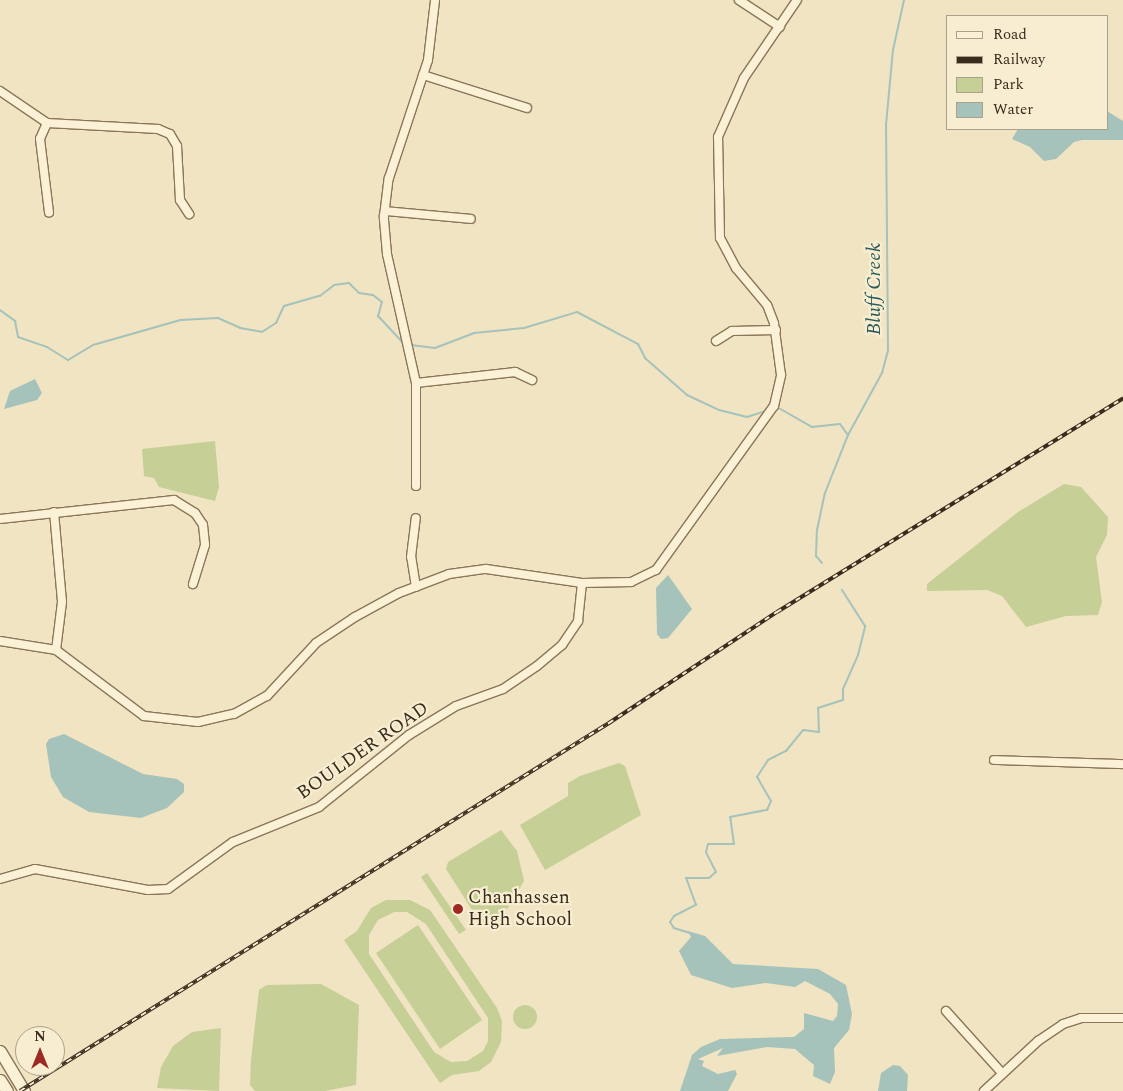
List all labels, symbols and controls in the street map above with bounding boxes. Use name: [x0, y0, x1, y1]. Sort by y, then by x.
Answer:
legend: [946, 15, 1108, 130]
text: Road: [993, 23, 1027, 46]
text: Railway: [993, 48, 1045, 71]
text: Park: [993, 73, 1024, 96]
text: Water: [993, 98, 1033, 121]
water label: Bluff Creek: [862, 243, 886, 335]
street label: BOULDER ROAD: [293, 697, 433, 805]
place label: Chanhassen High School: [468, 887, 572, 931]
marker: Chanhassen High School: [452, 903, 464, 915]
north arrow: [15, 1026, 65, 1076]
text: N: [34, 1026, 46, 1047]

